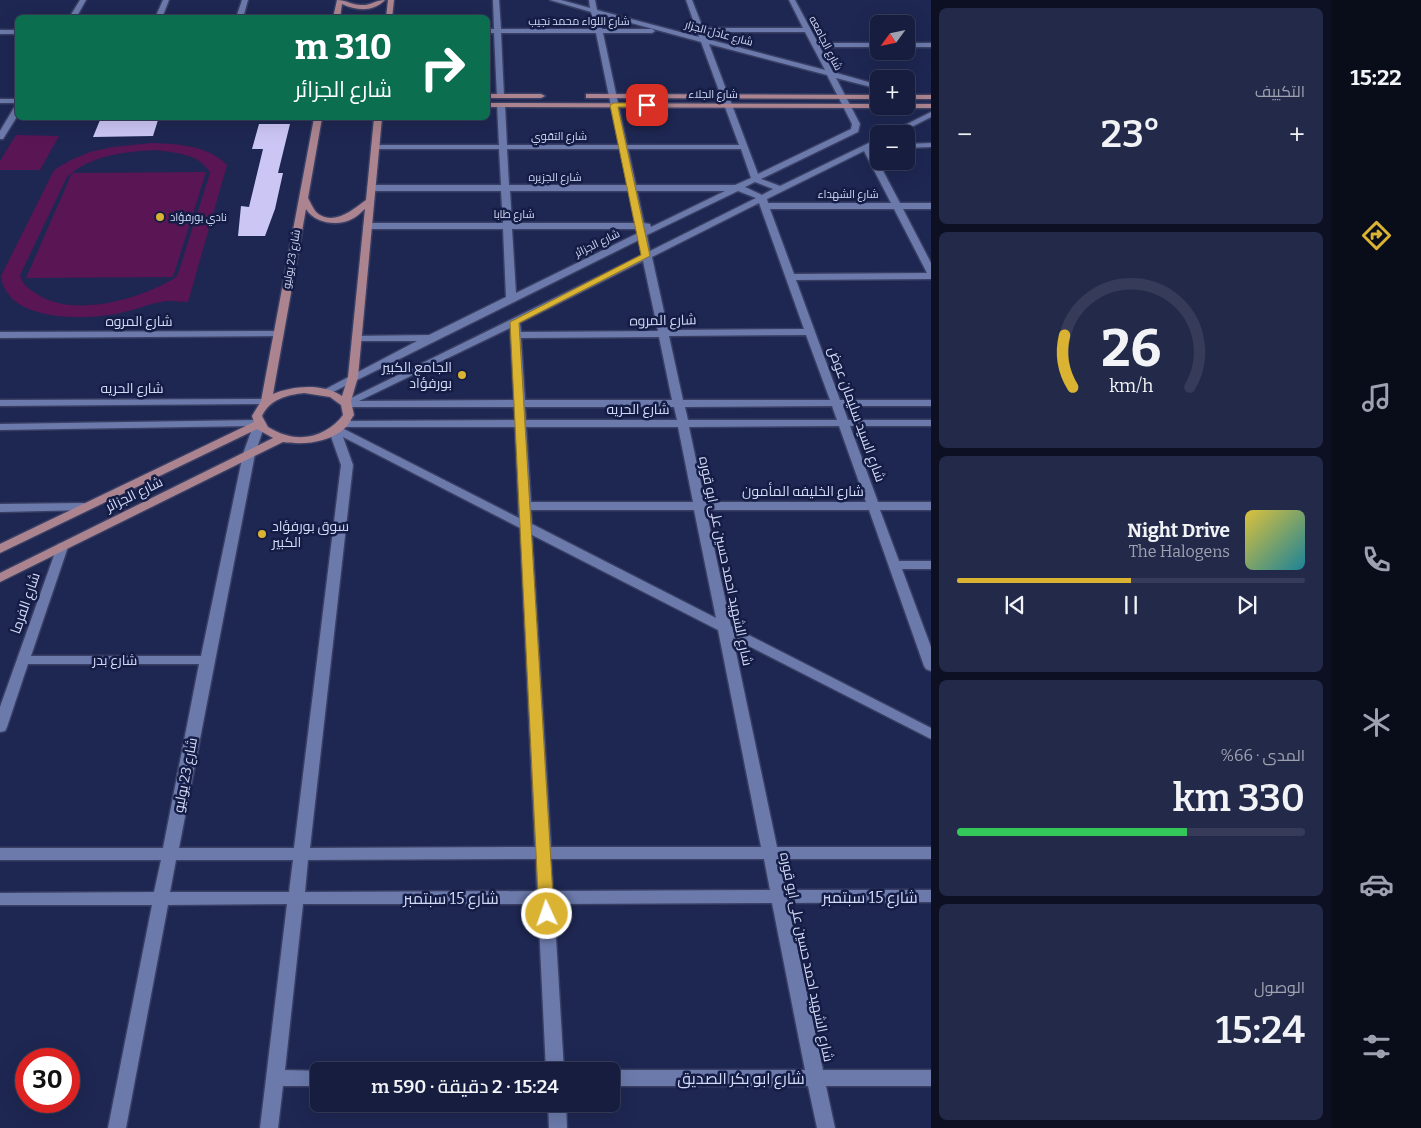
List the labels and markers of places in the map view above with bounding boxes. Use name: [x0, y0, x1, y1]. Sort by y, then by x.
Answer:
pin: [626, 84, 668, 126]
marker: نادي بورفؤاد: [154, 211, 166, 223]
place label: نادي بورفؤاد: [170, 211, 227, 226]
place label: الجامع الكبير بورفؤاد: [381, 359, 452, 392]
marker: الجامع الكبير بورفؤاد: [456, 369, 468, 381]
place label: سوق بورفؤاد الكبير: [271, 518, 349, 551]
marker: سوق بورفؤاد الكبير: [256, 528, 268, 540]

